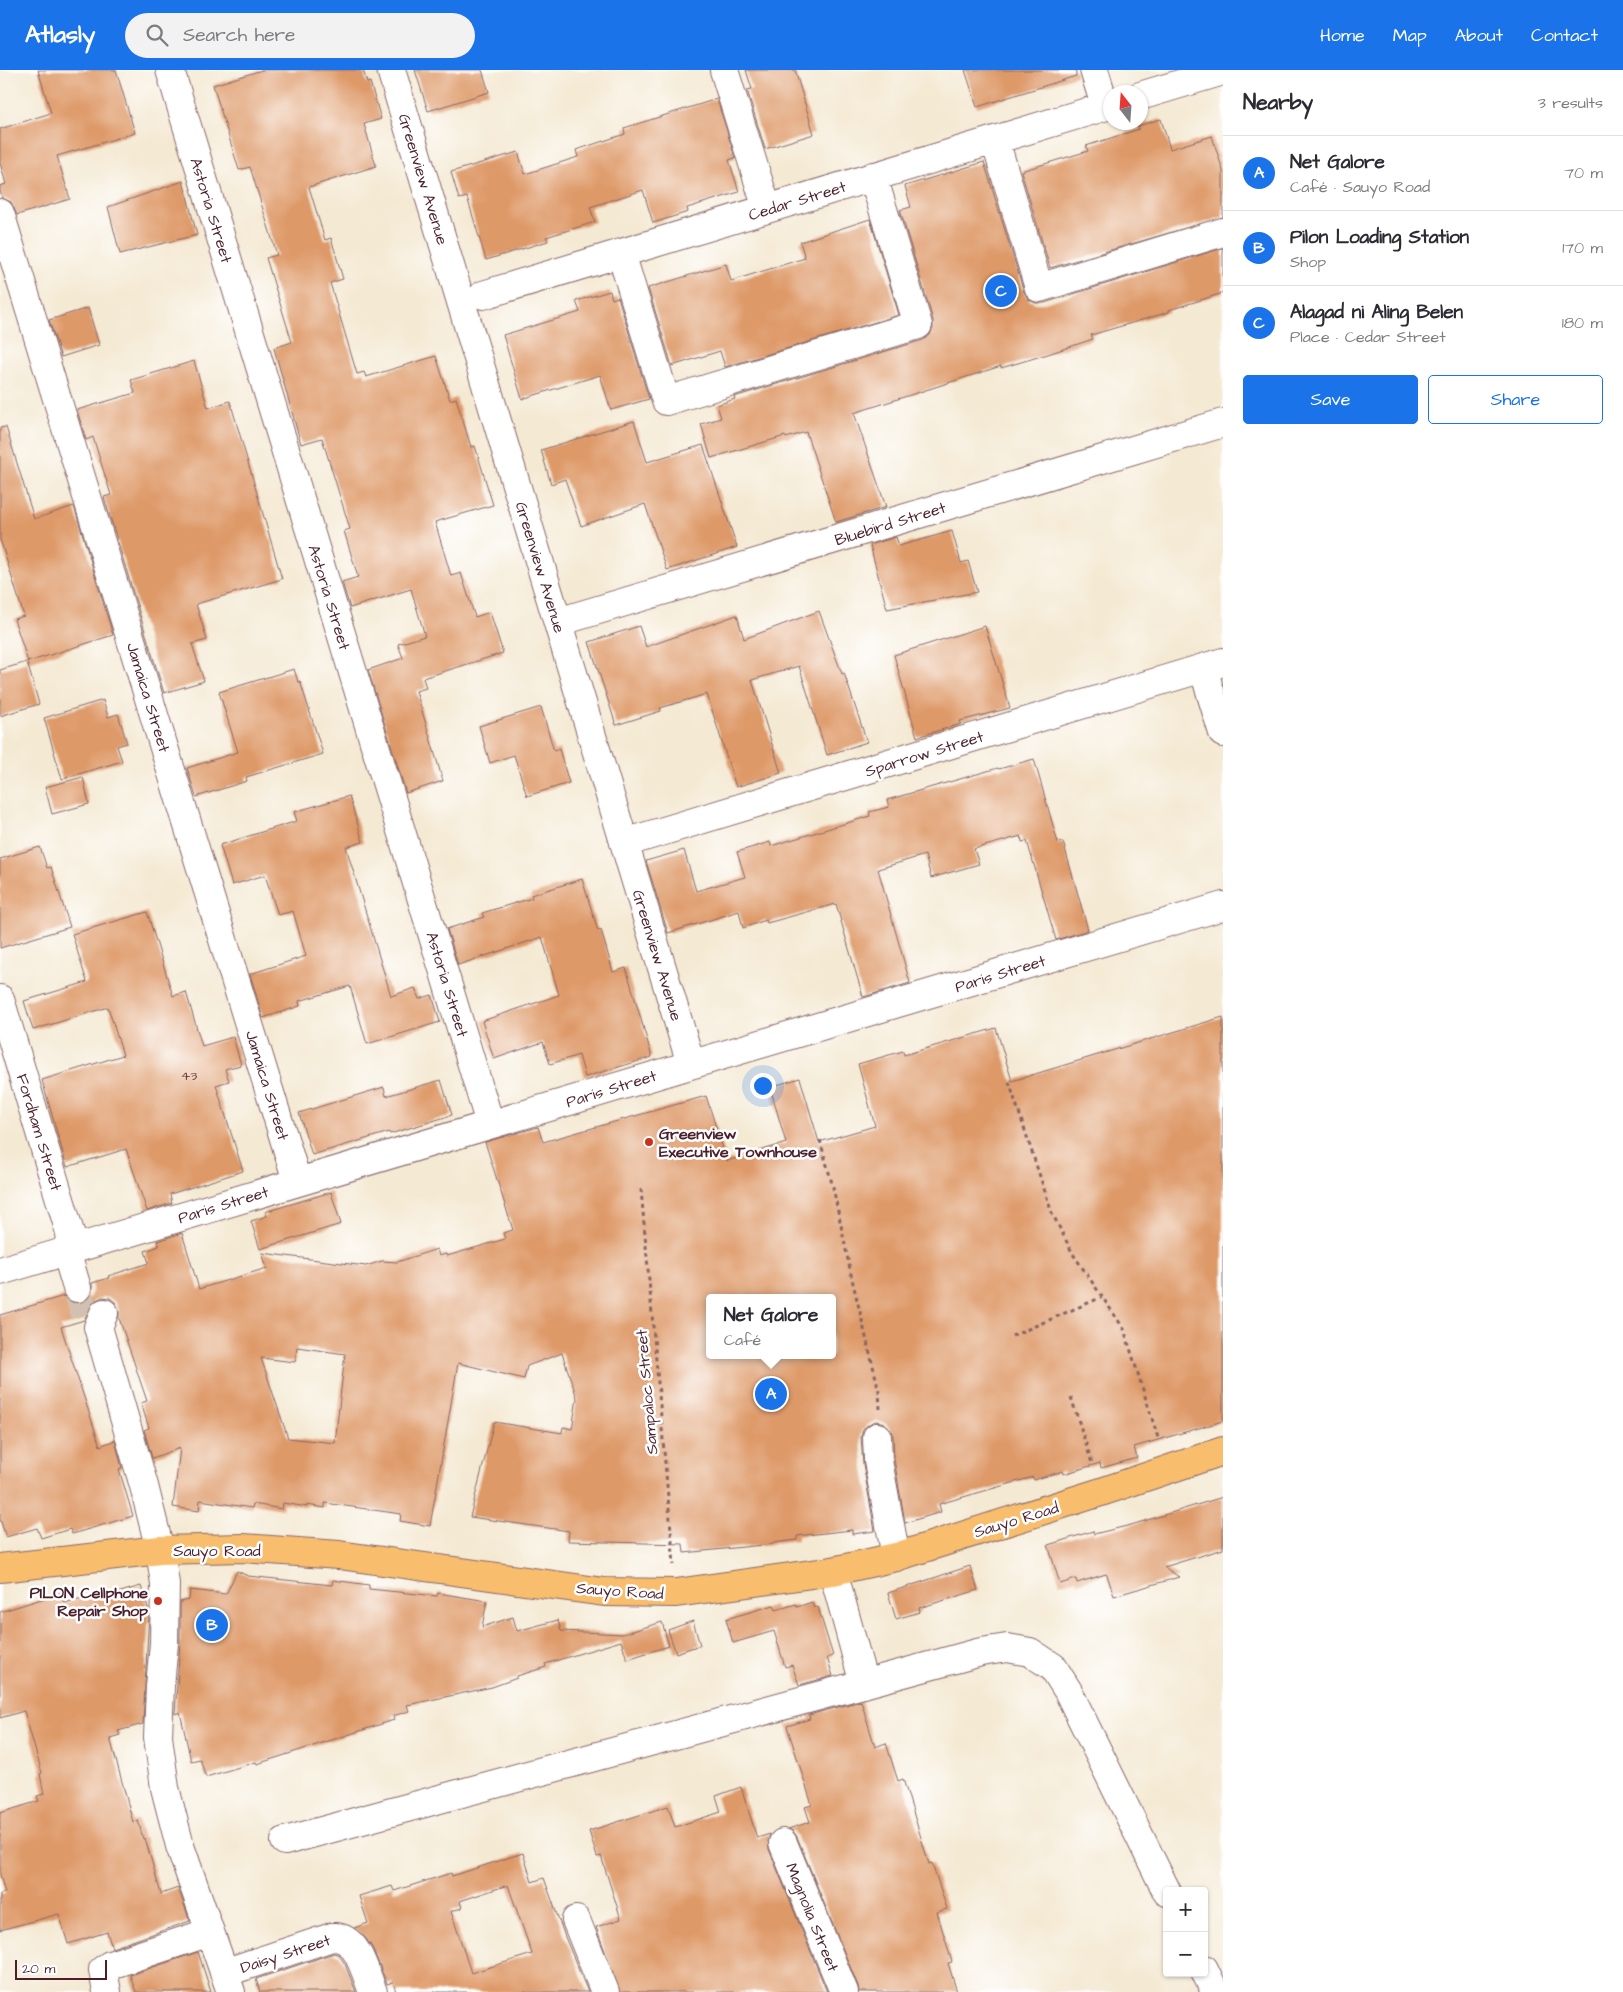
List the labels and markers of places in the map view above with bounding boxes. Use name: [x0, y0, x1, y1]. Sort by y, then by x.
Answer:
pin: C: [985, 272, 1017, 310]
place label: Greenview Executive Townhouse: [659, 1123, 817, 1163]
marker: Greenview Executive Townhouse: [643, 1136, 655, 1148]
pin: A: [755, 1375, 787, 1413]
place label: PILON Cellphone Repair Shop: [30, 1582, 148, 1622]
marker: PILON Cellphone Repair Shop: [152, 1595, 164, 1607]
pin: B: [196, 1606, 228, 1644]

